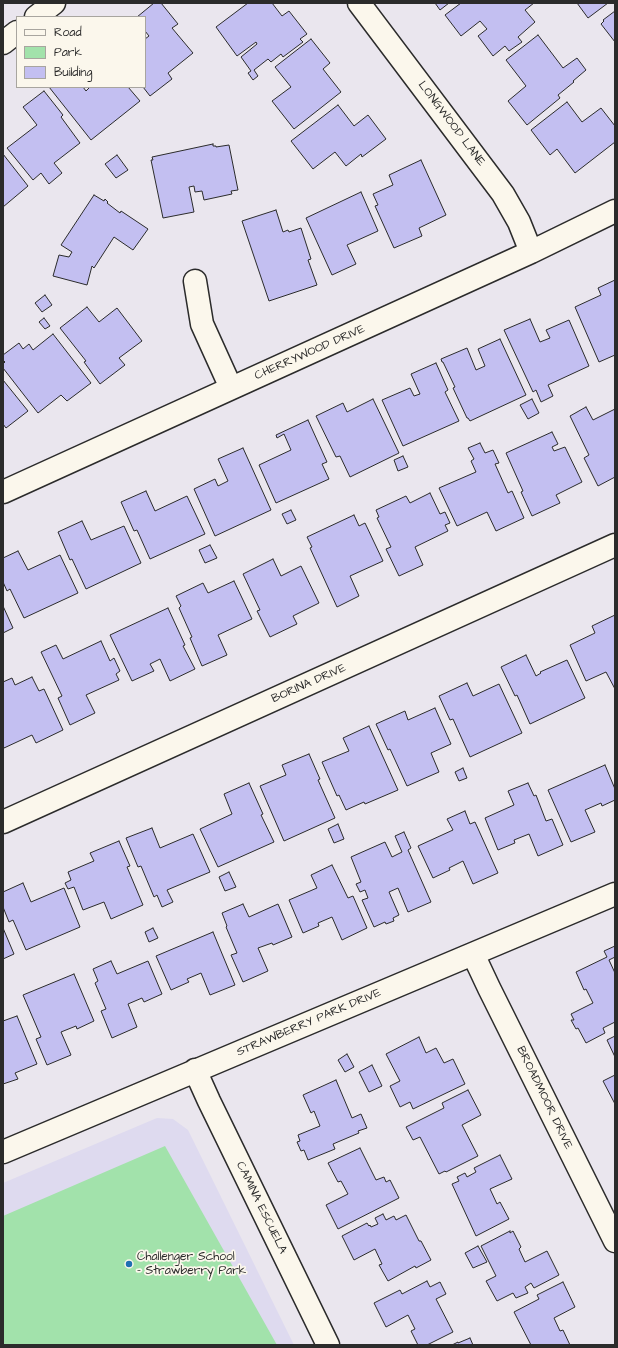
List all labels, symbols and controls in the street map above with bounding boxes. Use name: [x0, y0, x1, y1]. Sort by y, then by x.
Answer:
legend: [16, 16, 146, 88]
text: Road: [54, 24, 82, 41]
text: Park: [54, 44, 82, 61]
text: Building: [54, 64, 92, 81]
street label: LONGWOOD LANE: [414, 79, 488, 169]
street label: CHERRYWOOD DRIVE: [253, 322, 367, 384]
street label: BORINA DRIVE: [270, 661, 348, 707]
street label: STRAWBERRY PARK DRIVE: [235, 986, 383, 1060]
street label: BROADMOOR DRIVE: [513, 1044, 575, 1152]
street label: CAMINA ESCUELA: [232, 1159, 290, 1257]
place label: Challenger School - Strawberry Park: [137, 1250, 246, 1278]
marker: Challenger School - Strawberry Park: [124, 1259, 134, 1269]

